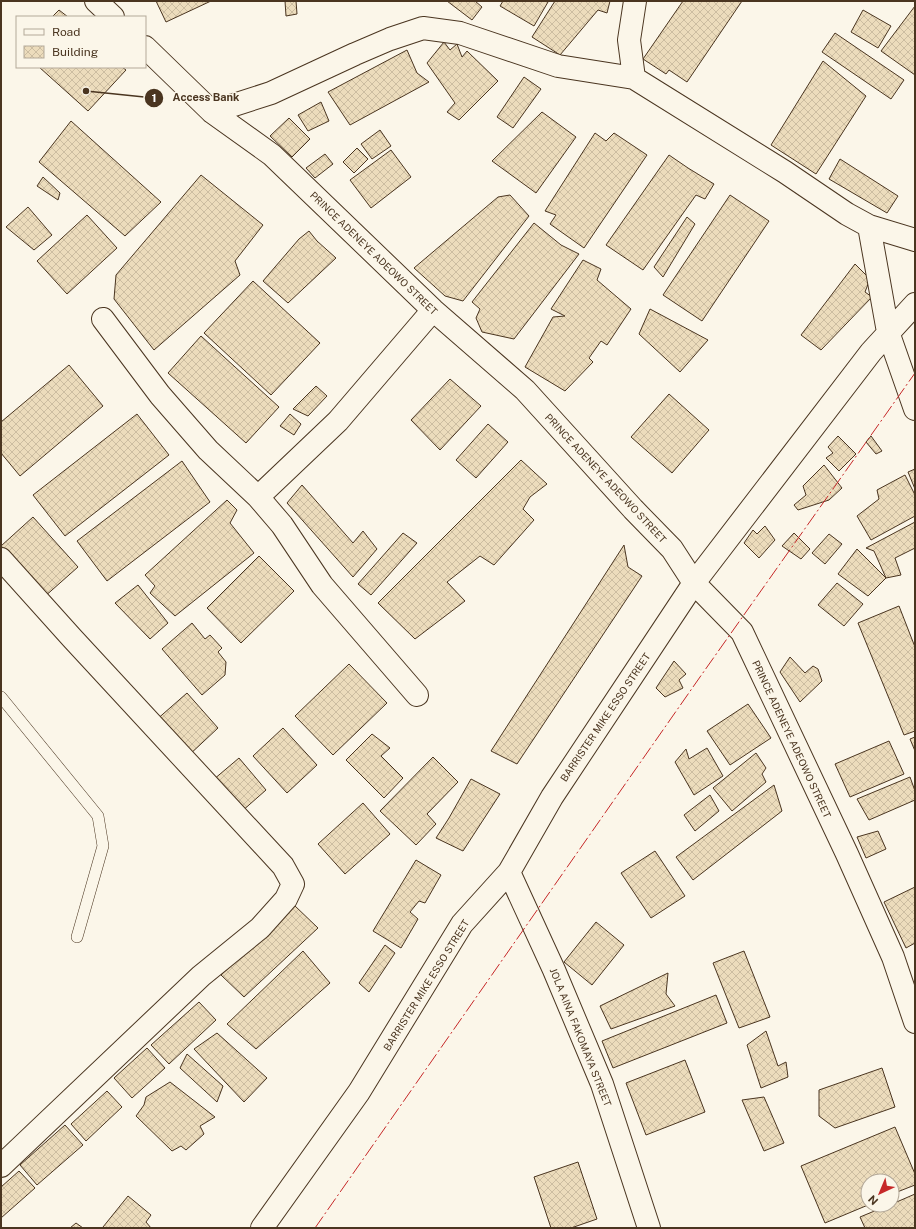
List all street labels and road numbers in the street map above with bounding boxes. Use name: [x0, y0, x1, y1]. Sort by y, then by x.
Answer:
street label: PRINCE ADENEYE ADEOWO STREET: [308, 189, 440, 317]
street label: PRINCE ADENEYE ADEOWO STREET: [543, 411, 669, 545]
street label: BARRISTER MIKE ESSO STREET: [557, 650, 653, 784]
street label: PRINCE ADENEYE ADEOWO STREET: [750, 658, 834, 820]
street label: BARRISTER MIKE ESSO STREET: [381, 917, 471, 1053]
street label: JOLA AINA FAKOMAYA STREET: [548, 966, 614, 1108]

